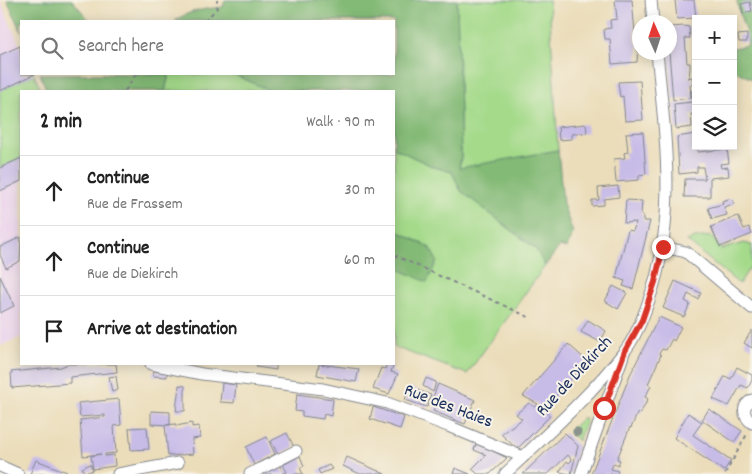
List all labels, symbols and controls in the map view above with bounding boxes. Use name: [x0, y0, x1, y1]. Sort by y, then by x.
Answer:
north arrow: [632, 15, 677, 60]
map controls: [692, 15, 737, 150]
button: +: [692, 15, 737, 60]
search box: [20, 20, 395, 75]
icon: search: [38, 34, 66, 62]
text: Search here: [78, 34, 164, 61]
button: −: [692, 60, 737, 105]
button: layers: [692, 105, 737, 150]
text: 2 min: [40, 108, 82, 138]
text: Walk · 90 m: [306, 111, 375, 134]
text: Continue: [87, 166, 149, 193]
icon: ahead: [40, 177, 68, 205]
text: 30 m: [345, 179, 375, 202]
text: Rue de Frassem: [87, 193, 183, 216]
text: Continue: [87, 236, 149, 263]
route end: [652, 236, 675, 259]
icon: ahead: [40, 247, 68, 275]
text: 60 m: [344, 249, 375, 272]
text: Rue de Diekirch: [87, 263, 178, 286]
icon: arrive: [40, 317, 68, 345]
text: Arrive at destination: [87, 317, 237, 344]
street label: Rue de Diekirch: [531, 331, 619, 423]
street label: Rue des Haies: [400, 379, 496, 435]
route start: [593, 397, 616, 420]

